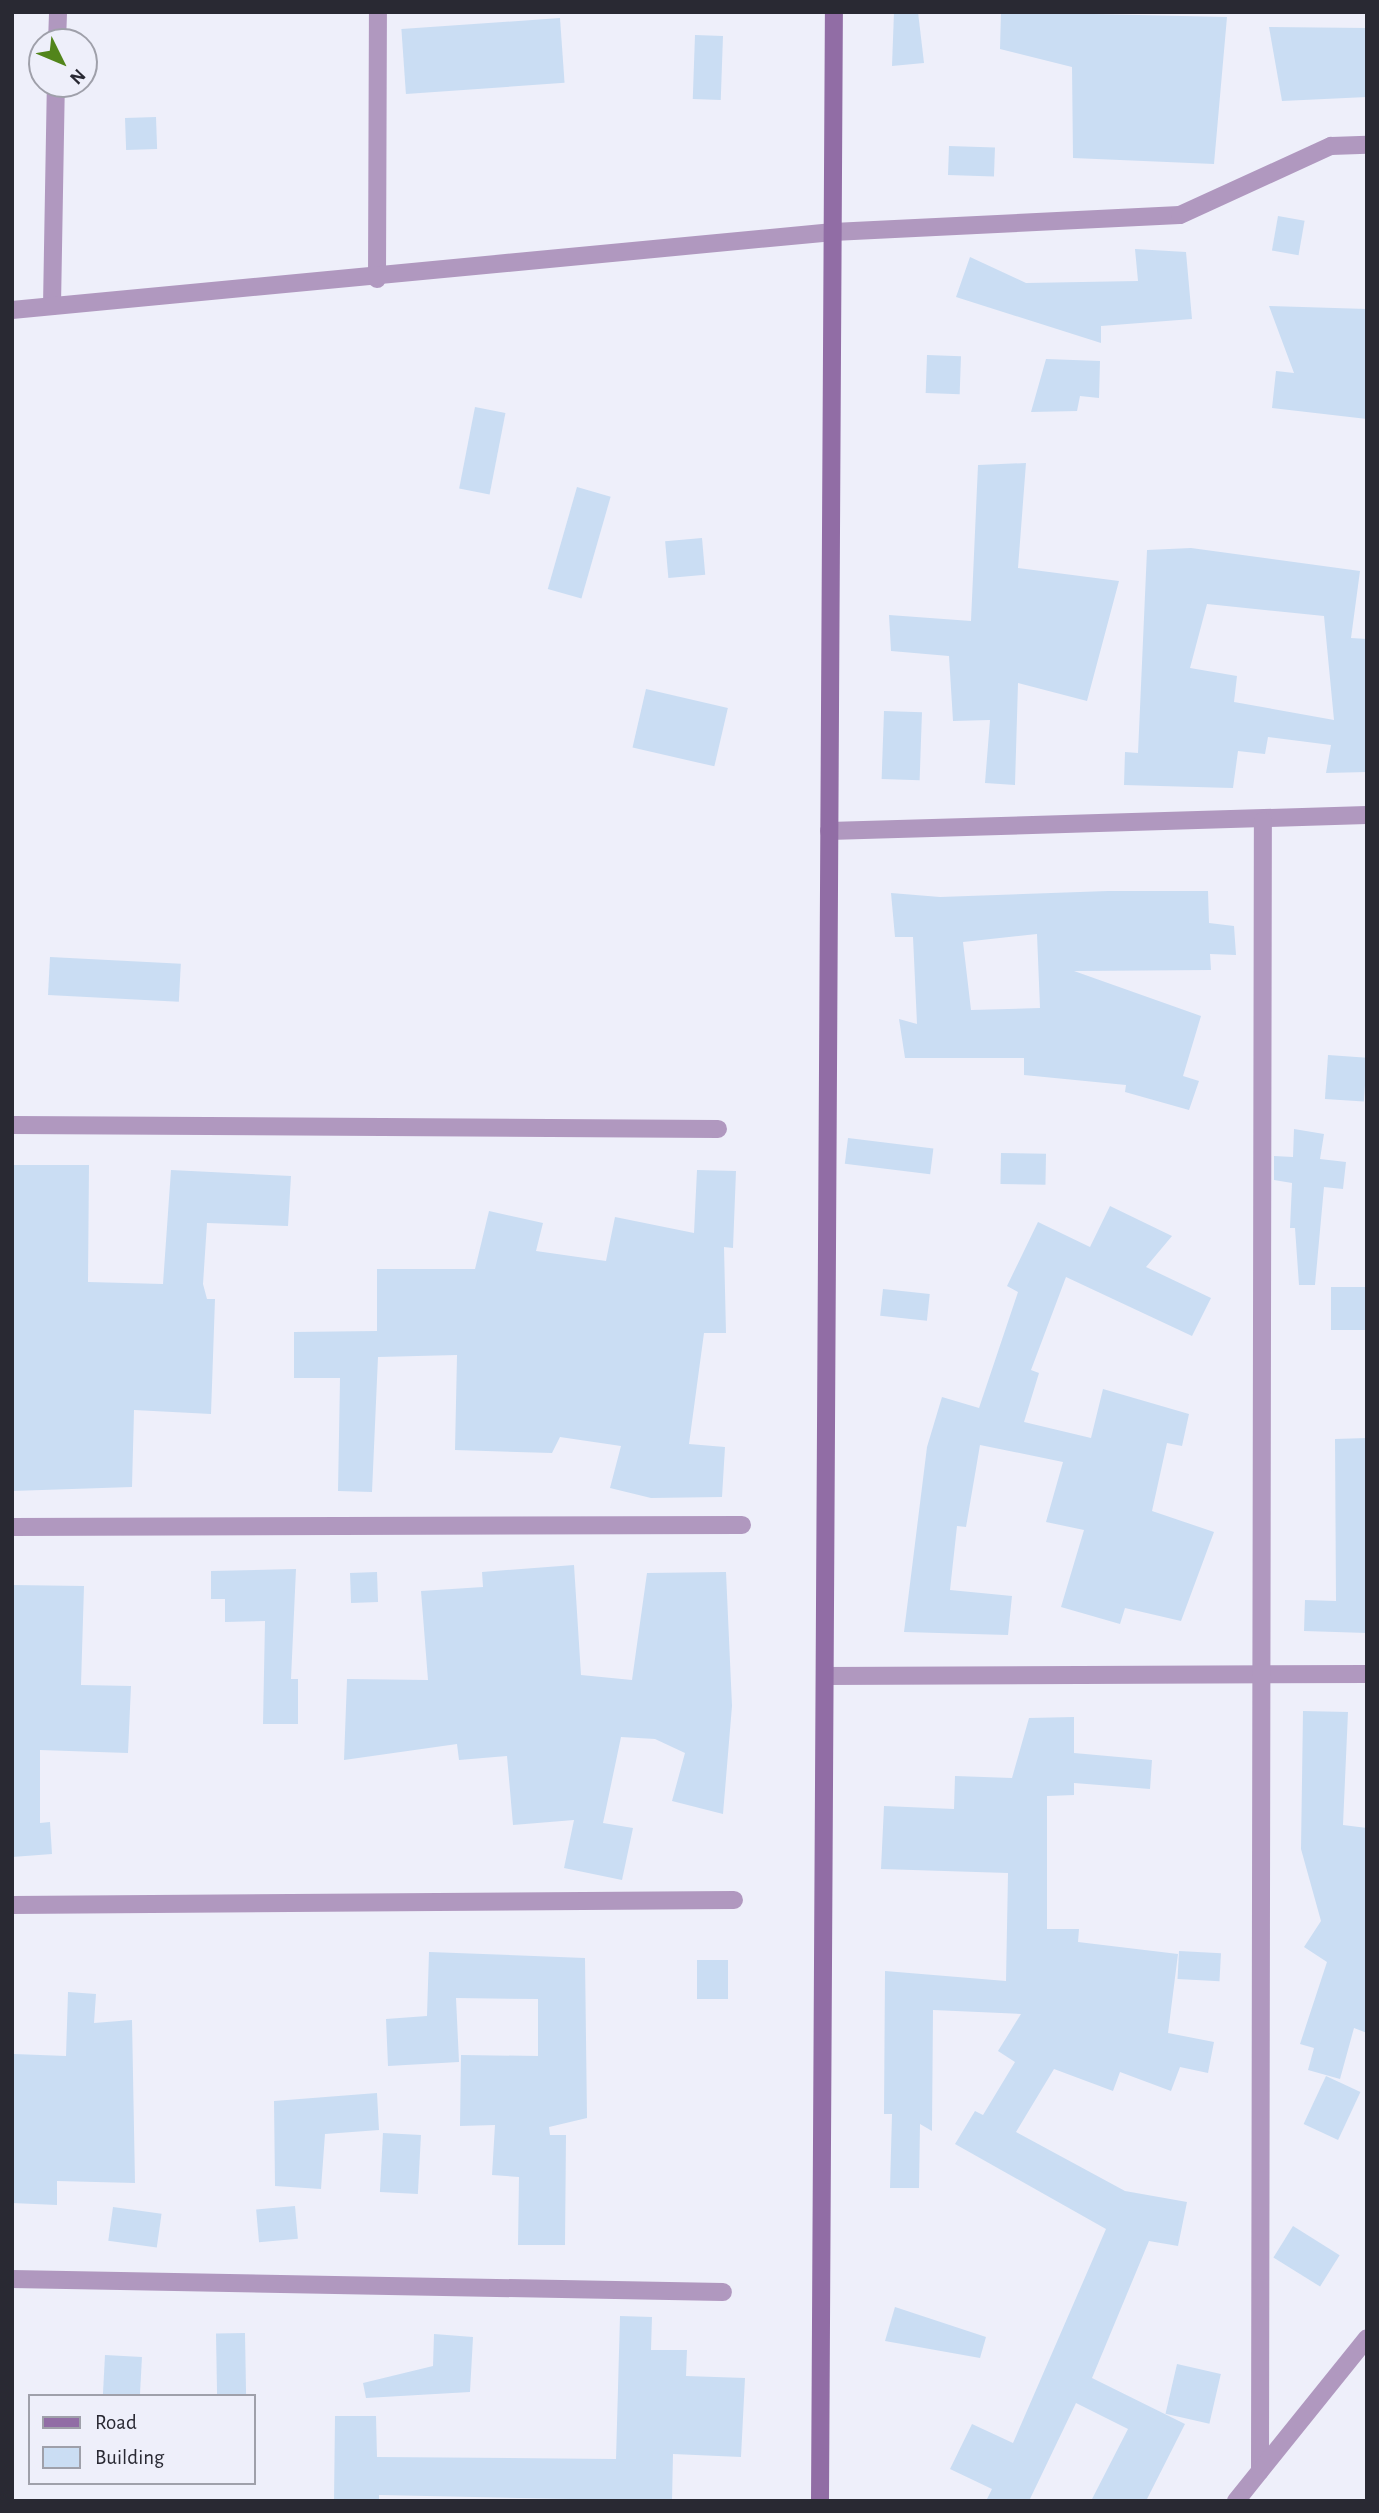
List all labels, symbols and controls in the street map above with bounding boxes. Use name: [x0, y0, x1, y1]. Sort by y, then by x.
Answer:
north arrow: [28, 28, 98, 98]
text: N: [66, 65, 89, 88]
legend: [28, 2394, 256, 2485]
text: Road: [95, 2412, 137, 2433]
text: Building: [95, 2447, 164, 2468]

